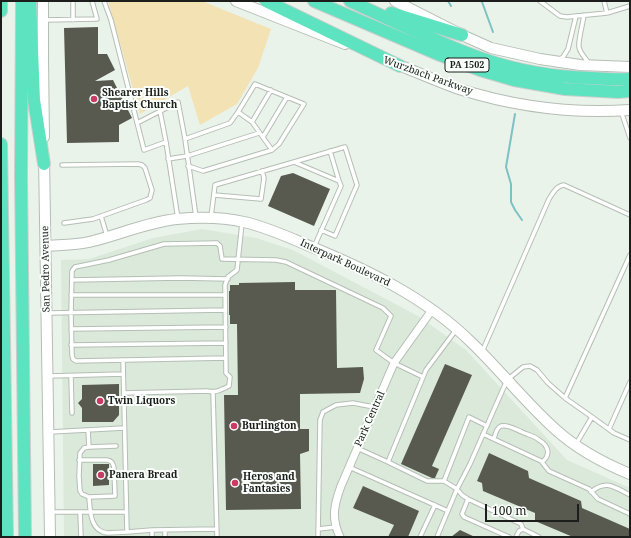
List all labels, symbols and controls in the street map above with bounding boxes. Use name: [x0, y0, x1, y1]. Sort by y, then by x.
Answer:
street label: Wurzbach Parkway: [382, 54, 474, 98]
road number: PA 1502: [445, 58, 489, 72]
place label: Shearer Hills Baptist Church: [102, 87, 177, 110]
marker: Shearer Hills Baptist Church: [89, 94, 99, 104]
street label: San Pedro Avenue: [39, 226, 53, 312]
street label: Interpark Boulevard: [298, 237, 392, 289]
street label: Park Central: [352, 389, 388, 449]
place label: Twin Liquors: [108, 395, 175, 407]
marker: Twin Liquors: [95, 396, 105, 406]
place label: Burlington: [242, 420, 297, 432]
marker: Burlington: [229, 421, 239, 431]
place label: Panera Bread: [109, 469, 178, 481]
marker: Panera Bread: [96, 470, 106, 480]
place label: Heros and Fantasies: [243, 471, 295, 494]
marker: Heros and Fantasies: [230, 478, 240, 488]
scale bar: [487, 496, 581, 522]
text: 100 m: [492, 502, 527, 519]

